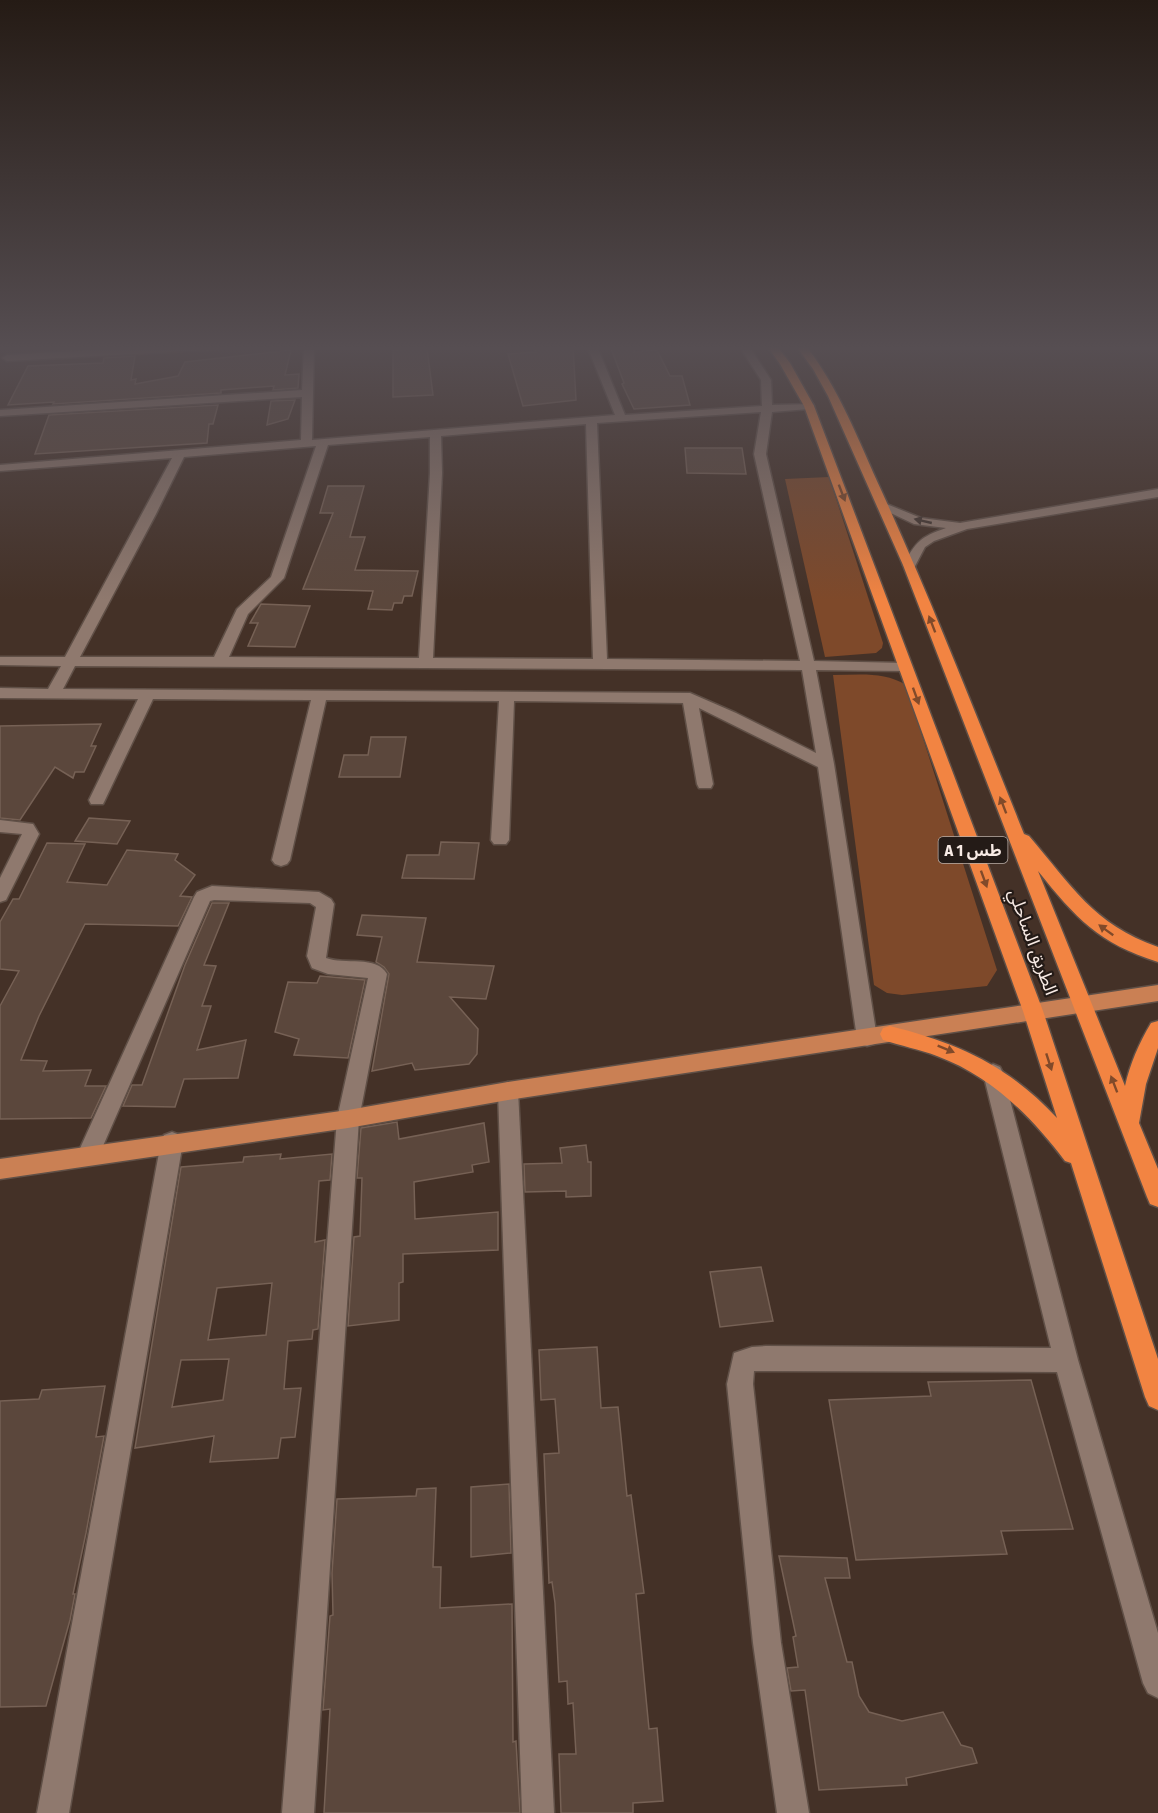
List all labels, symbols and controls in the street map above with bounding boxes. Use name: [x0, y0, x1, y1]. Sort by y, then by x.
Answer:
one-way arrow: [838, 484, 848, 502]
one-way arrow: [914, 516, 932, 526]
one-way arrow: [927, 615, 937, 633]
one-way arrow: [911, 687, 921, 705]
one-way arrow: [998, 796, 1008, 814]
road number: A 1 طس: [938, 837, 1008, 863]
one-way arrow: [979, 870, 989, 888]
street label: الطريق الساحلي: [1002, 886, 1062, 999]
one-way arrow: [1098, 924, 1114, 936]
one-way arrow: [937, 1045, 955, 1054]
one-way arrow: [1045, 1053, 1055, 1071]
one-way arrow: [1109, 1075, 1118, 1093]

